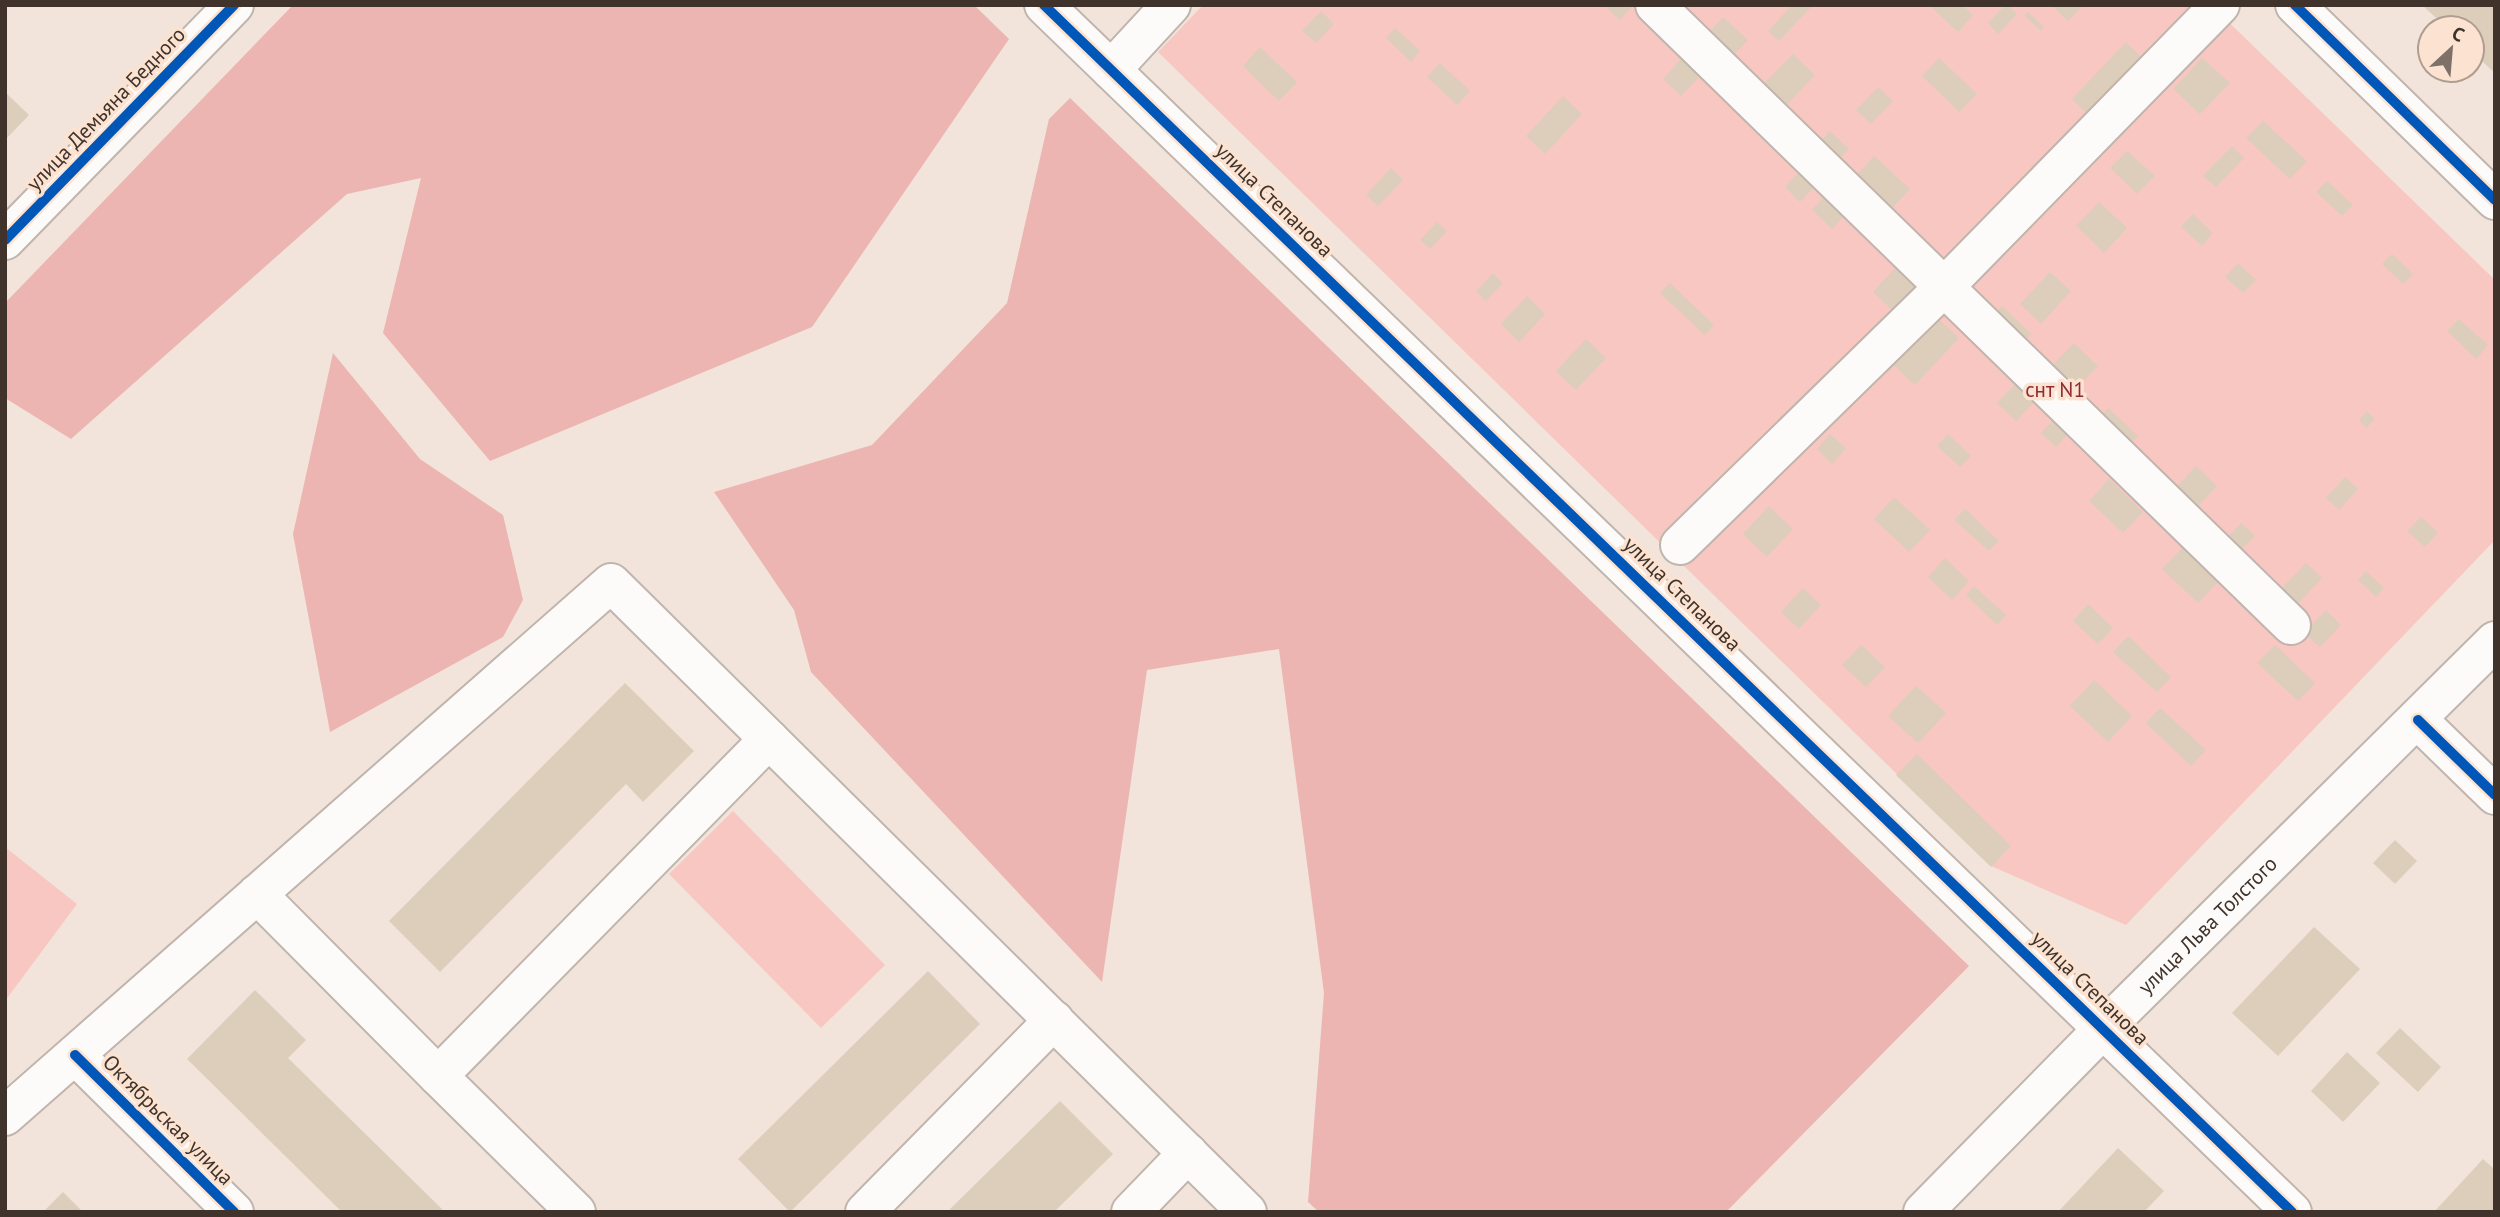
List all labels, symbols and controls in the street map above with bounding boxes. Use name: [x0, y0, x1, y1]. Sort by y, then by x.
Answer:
north arrow: [2416, 14, 2486, 84]
street label: улица Демьяна Бедного: [20, 21, 191, 196]
text: С: [2448, 21, 2469, 47]
street label: улица Степанова: [1210, 137, 1339, 263]
park label: снт N1: [2025, 376, 2085, 403]
street label: улица Степанова: [1618, 531, 1747, 657]
street label: улица Льва Толстого: [2132, 850, 2283, 1000]
street label: улица Степанова: [2026, 925, 2155, 1051]
street label: Октябрьская улица: [97, 1049, 239, 1191]

